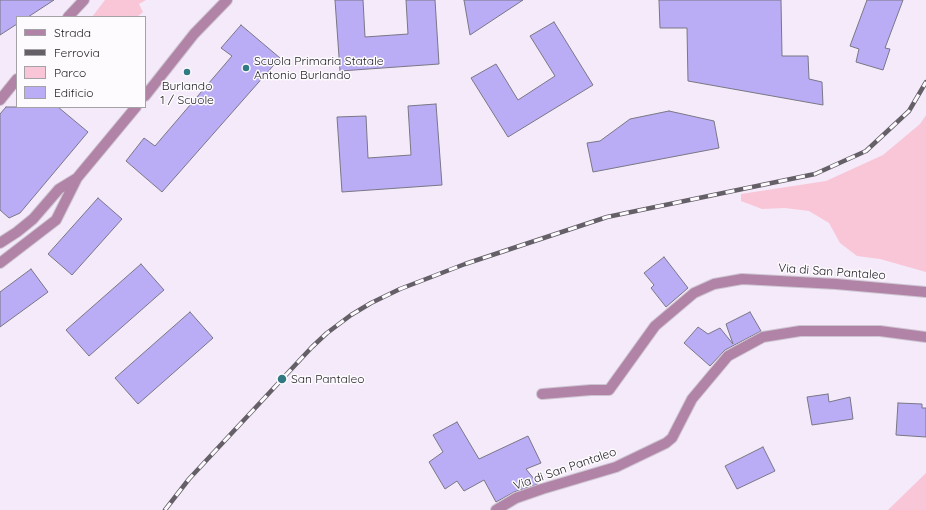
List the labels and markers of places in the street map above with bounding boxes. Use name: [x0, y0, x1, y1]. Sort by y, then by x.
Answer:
place label: Scuola Primaria Statale Antonio Burlando: [254, 54, 383, 82]
marker: Scuola Primaria Statale Antonio Burlando: [241, 63, 251, 73]
marker: Burlando 1 / Scuole: [182, 67, 192, 77]
place label: Burlando 1 / Scuole: [160, 79, 214, 107]
place label: San Pantaleo: [291, 372, 365, 386]
marker: San Pantaleo: [276, 373, 288, 385]

